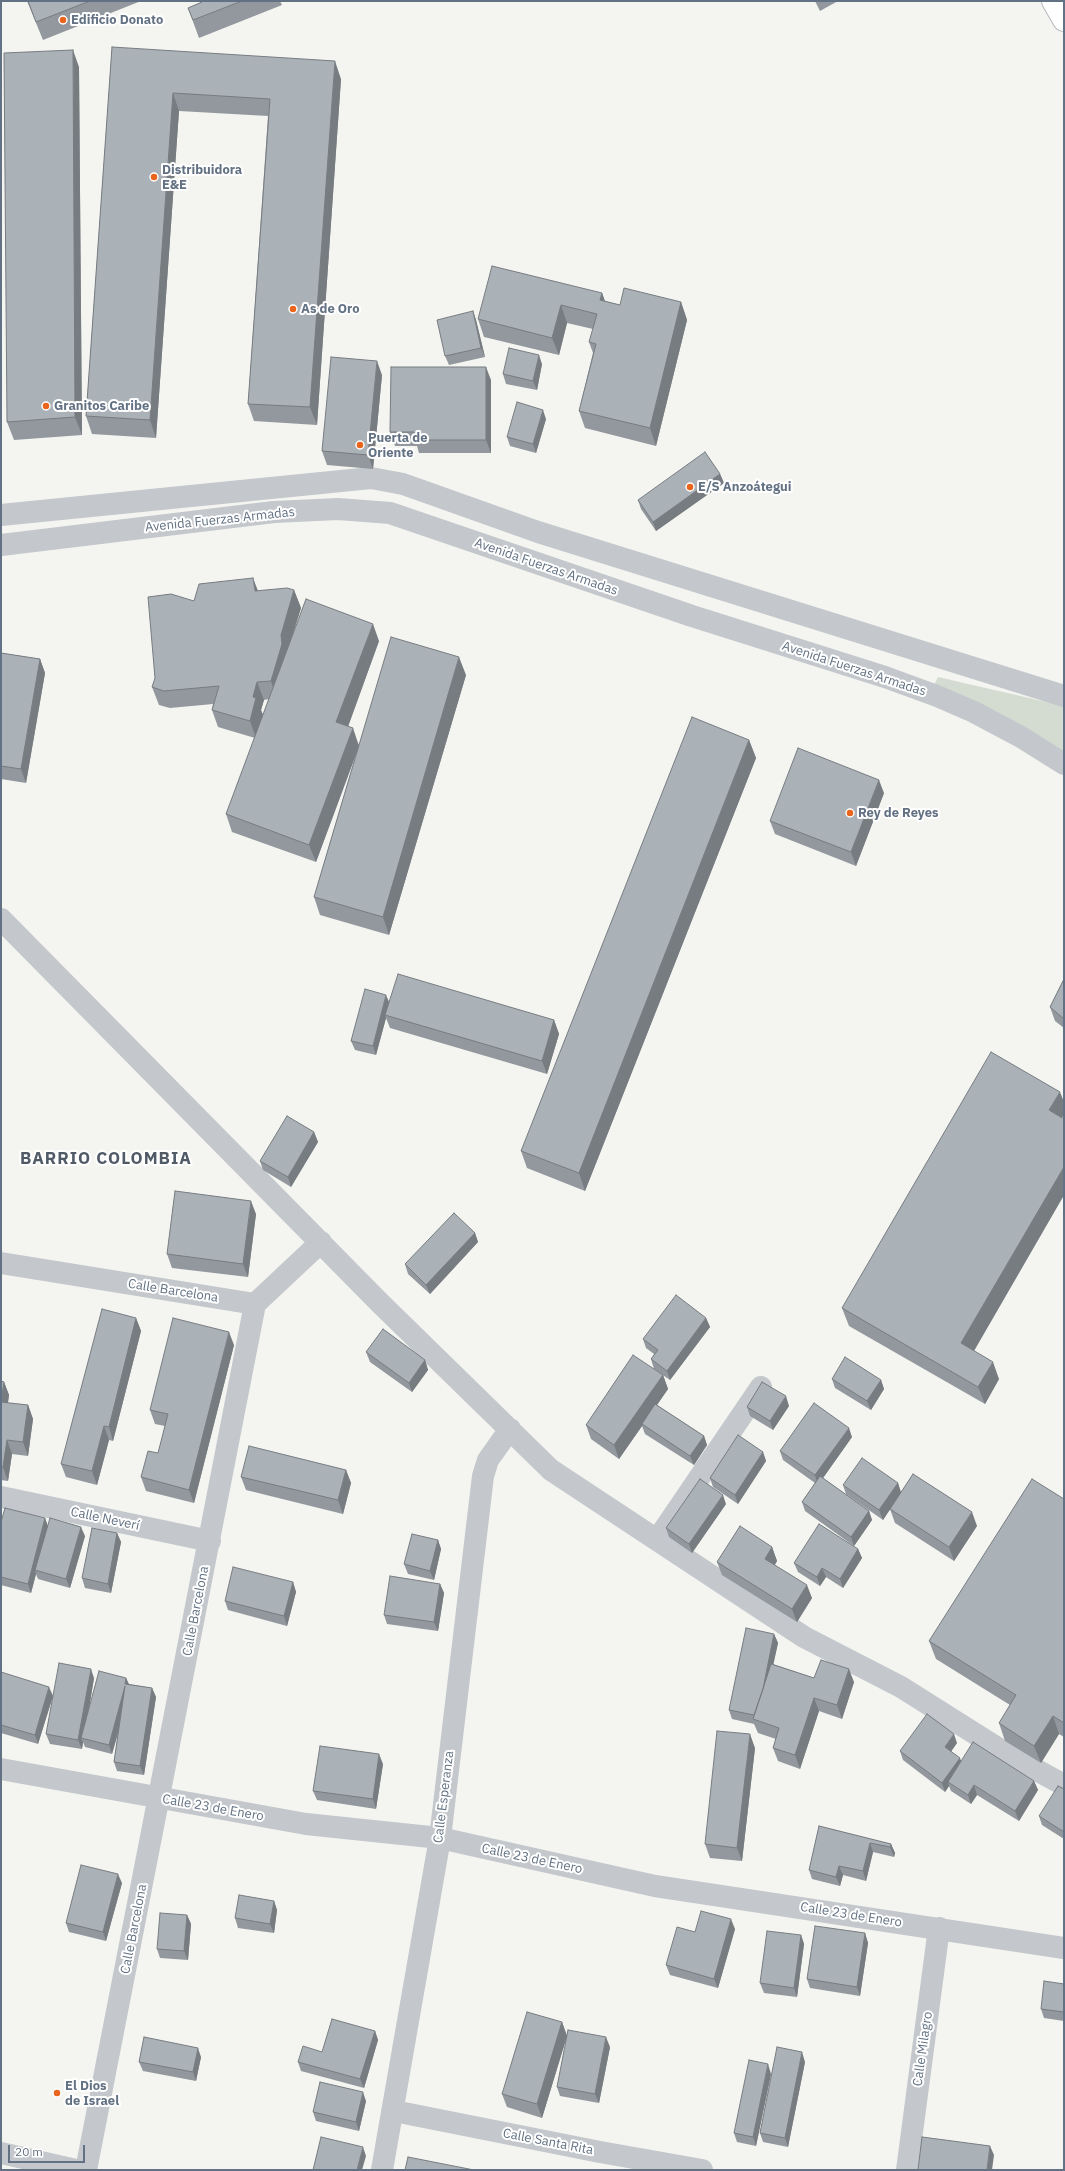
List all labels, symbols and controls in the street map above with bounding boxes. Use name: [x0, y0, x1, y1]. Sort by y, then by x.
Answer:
place label: Edificio Donato: [71, 12, 163, 28]
marker: Edificio Donato: [58, 15, 68, 25]
place label: Distribuidora E&E: [162, 162, 242, 193]
marker: Distribuidora E&E: [149, 172, 159, 182]
place label: As de Oro: [301, 301, 360, 317]
marker: As de Oro: [288, 304, 298, 314]
place label: Granitos Caribe: [54, 398, 149, 414]
marker: Granitos Caribe: [41, 401, 51, 411]
place label: Puerta de Oriente: [368, 430, 428, 461]
marker: Puerta de Oriente: [355, 440, 365, 450]
place label: E/S Anzoátegui: [698, 479, 791, 495]
marker: E/S Anzoátegui: [685, 482, 695, 492]
street label: Avenida Fuerzas Armadas: [144, 504, 296, 536]
street label: Avenida Fuerzas Armadas: [472, 535, 620, 599]
street label: Avenida Fuerzas Armadas: [780, 638, 928, 700]
place label: Rey de Reyes: [858, 805, 939, 821]
marker: Rey de Reyes: [845, 808, 855, 818]
district label: BARRIO COLOMBIA: [20, 1149, 192, 1169]
street label: Calle Barcelona: [127, 1276, 219, 1306]
street label: Calle Neverí: [69, 1504, 141, 1534]
street label: Calle Barcelona: [180, 1565, 212, 1657]
street label: Calle Esperanza: [431, 1750, 457, 1844]
street label: Calle 23 de Enero: [161, 1791, 265, 1825]
street label: Calle 23 de Enero: [480, 1841, 584, 1877]
street label: Calle Barcelona: [118, 1883, 150, 1975]
street label: Calle 23 de Enero: [799, 1899, 903, 1931]
street label: Calle Milagro: [910, 2011, 936, 2087]
place label: El Dios de Israel: [65, 2078, 119, 2109]
marker: El Dios de Israel: [52, 2088, 62, 2098]
street label: Calle Santa Rita: [501, 2126, 595, 2158]
scale bar: [10, 2137, 87, 2163]
text: 20 m: [15, 2144, 43, 2159]

